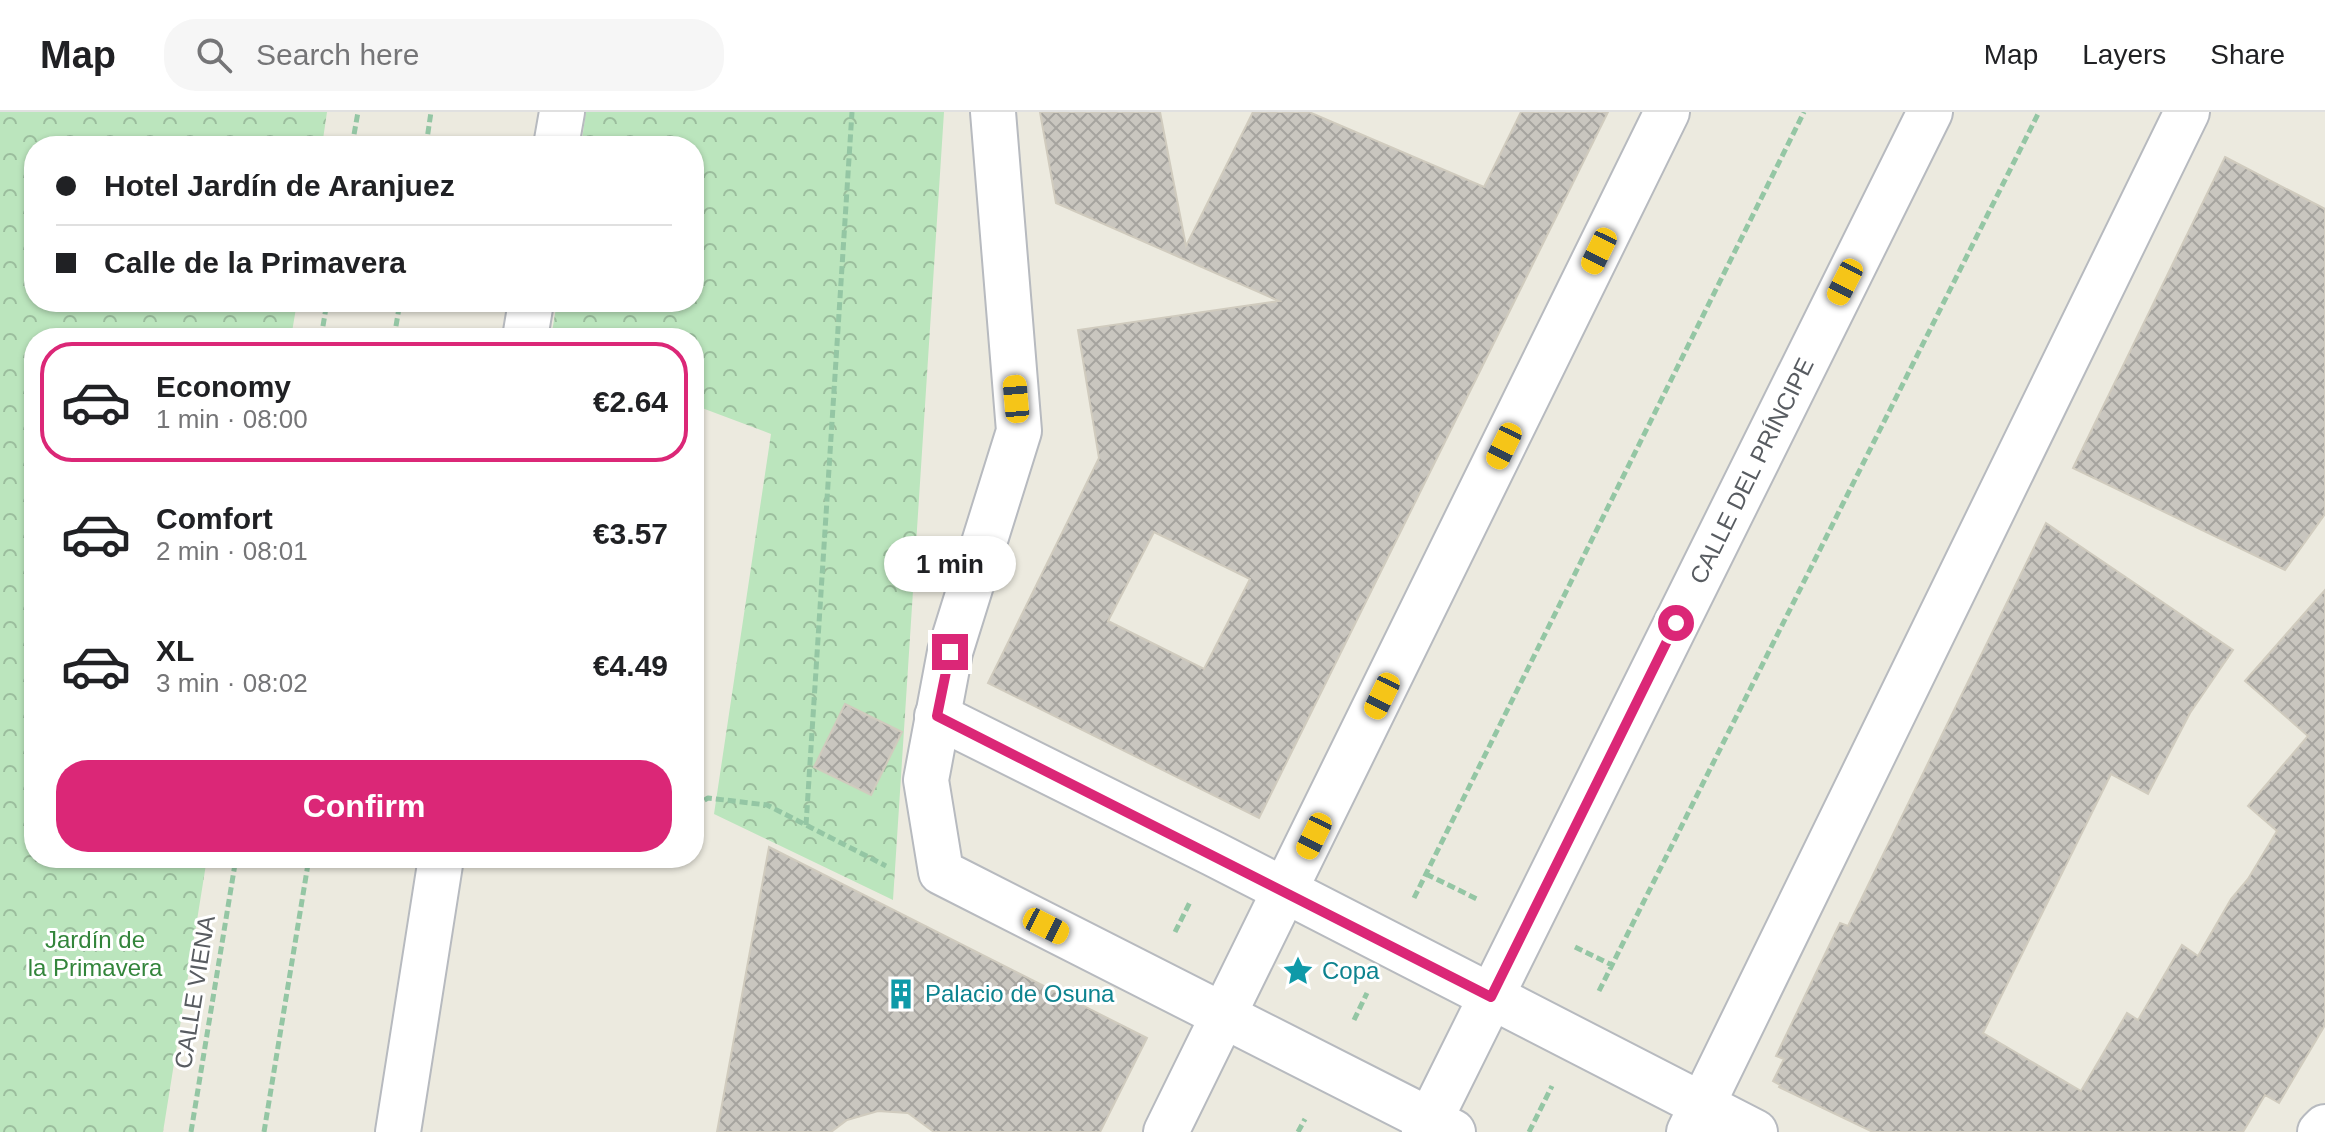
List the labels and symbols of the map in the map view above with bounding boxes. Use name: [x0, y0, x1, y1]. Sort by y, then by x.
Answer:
car: [1578, 224, 1620, 278]
car: [1823, 255, 1867, 309]
street label: CALLE DEL PRÍNCIPE: [1684, 353, 1819, 588]
car: [1002, 374, 1030, 424]
car: [1483, 419, 1525, 473]
callout: 1 min: [884, 536, 1016, 592]
route start: [1658, 605, 1694, 641]
route end: [932, 634, 968, 670]
car: [1361, 669, 1403, 723]
car: [1293, 809, 1335, 863]
car: [1019, 904, 1073, 948]
street label: CALLE VIENA: [169, 913, 220, 1070]
park label: Jardín de la Primavera: [28, 926, 163, 981]
place icon: Copa: [1281, 954, 1315, 988]
place label: Copa: [1322, 957, 1380, 984]
building icon: Palacio de Osuna: [884, 977, 918, 1011]
place label: Palacio de Osuna: [925, 980, 1115, 1007]

